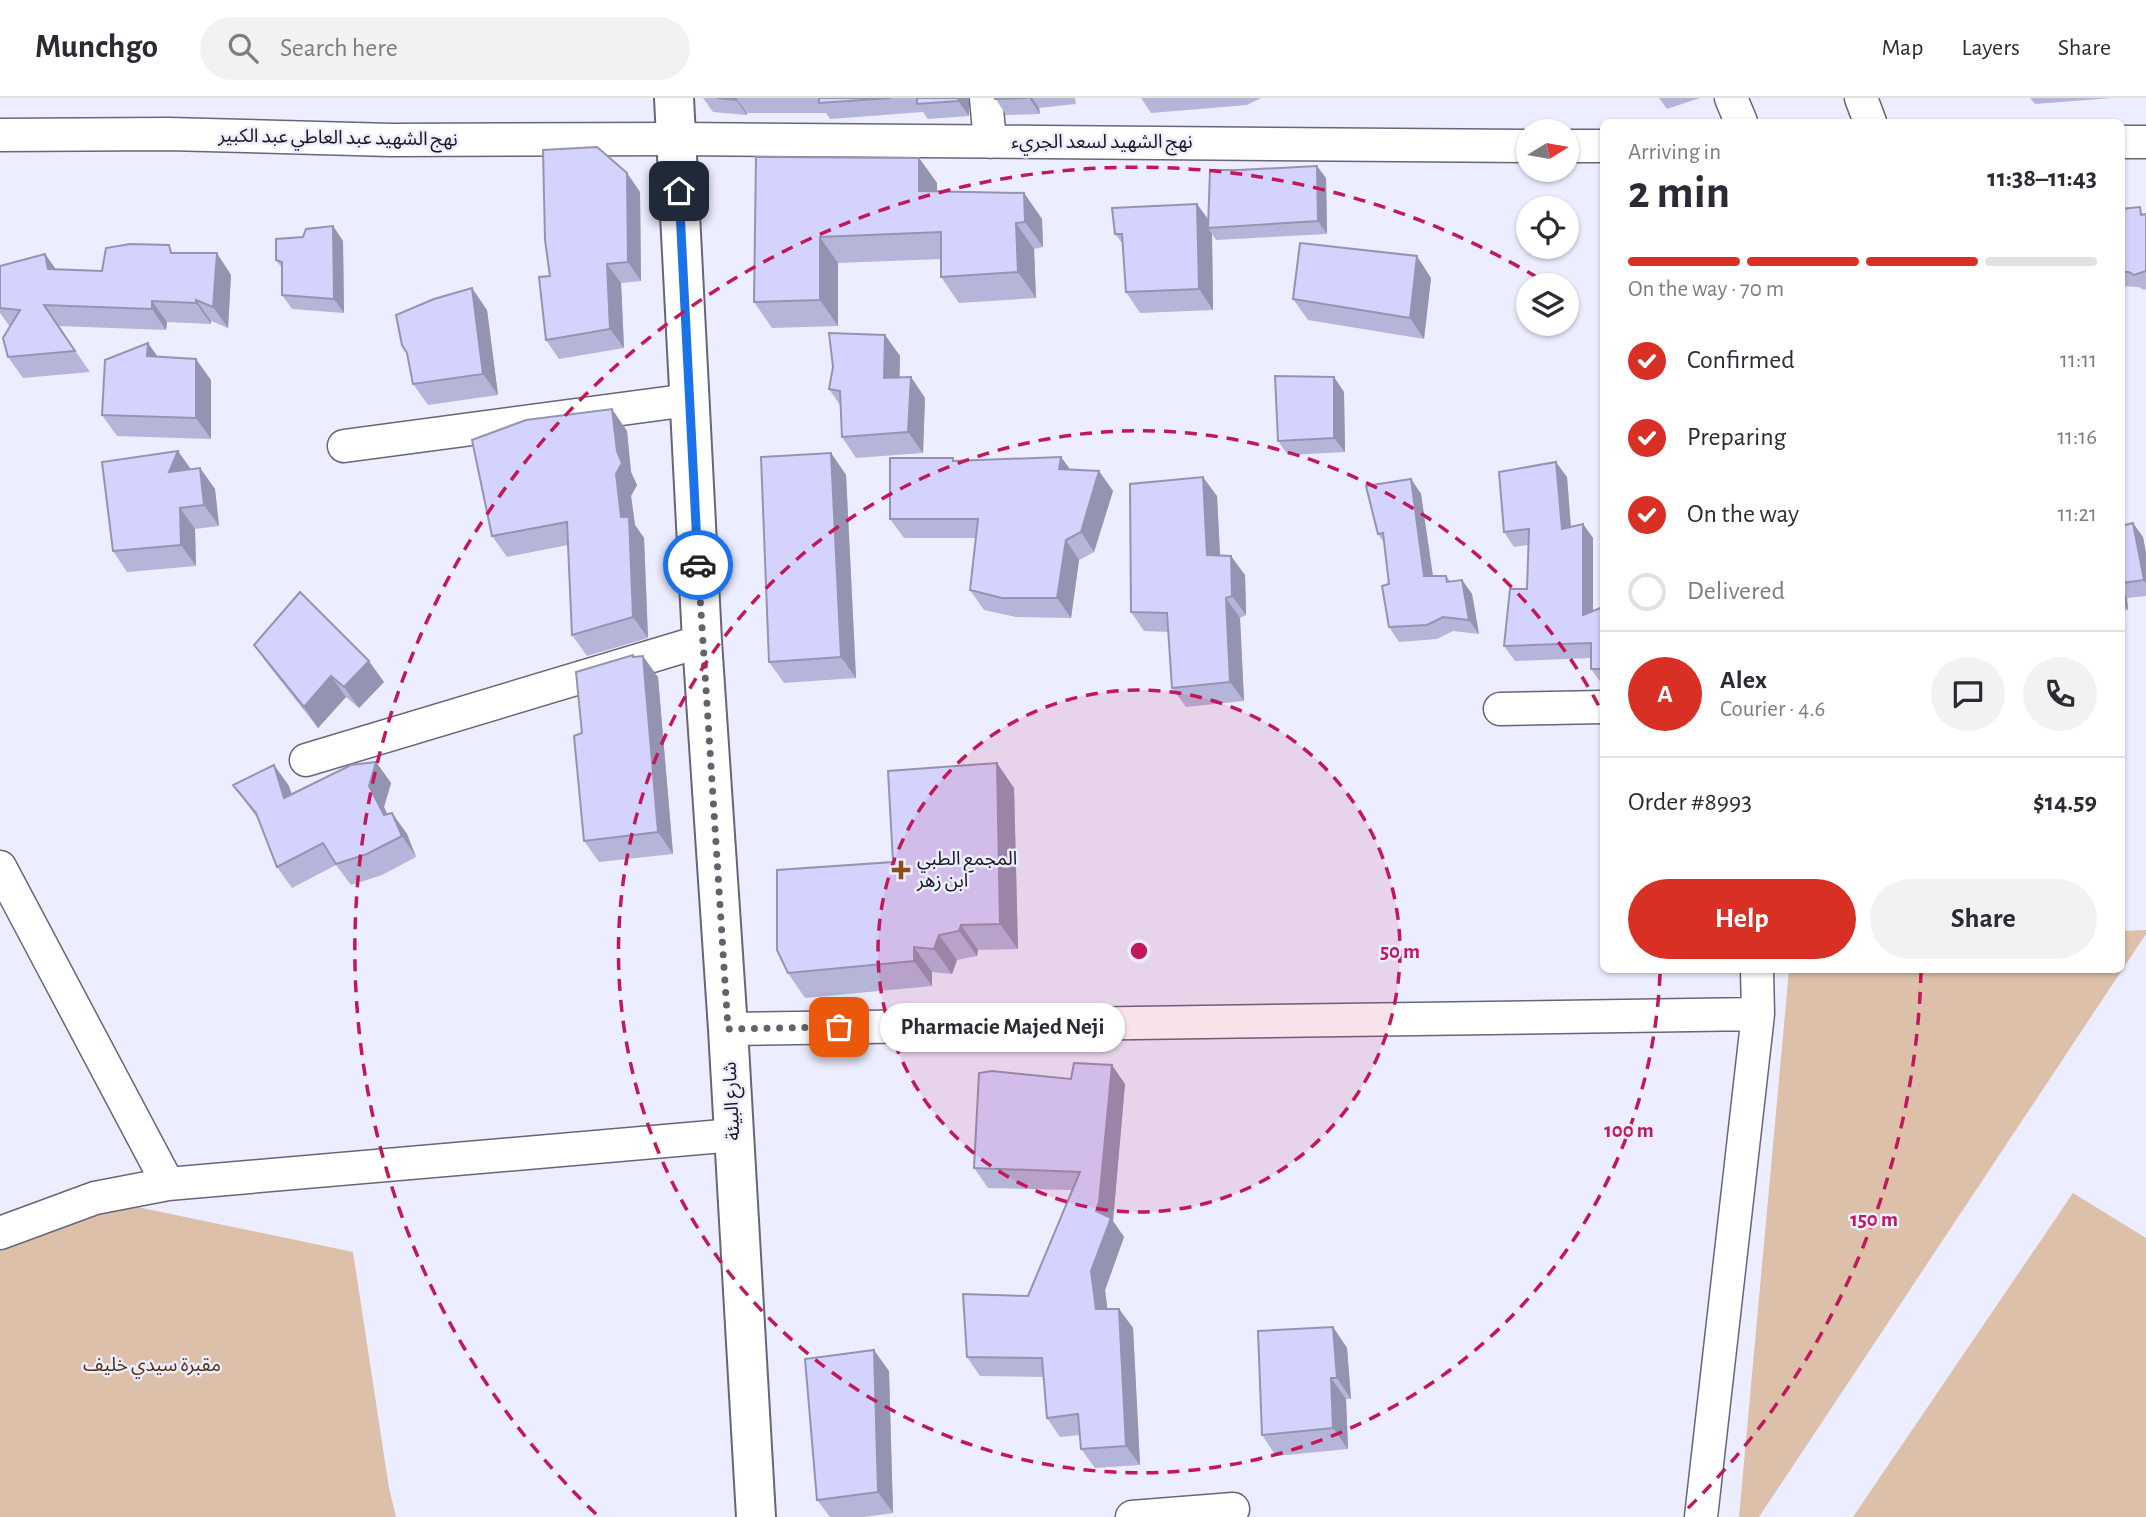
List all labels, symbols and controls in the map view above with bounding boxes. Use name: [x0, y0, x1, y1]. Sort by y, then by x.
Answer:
search box: [200, 17, 690, 80]
icon: search: [224, 29, 262, 67]
text: Munchgo: [35, 31, 158, 64]
text: Search here: [280, 35, 398, 61]
text: Map: [1881, 36, 1923, 60]
text: Layers: [1961, 36, 2020, 60]
text: Share: [2058, 36, 2111, 60]
north arrow: [1516, 119, 1578, 182]
map controls: [1516, 119, 1579, 336]
street label: نهج الشهيد عبد العاطي عبد الكبير: [217, 126, 458, 154]
street label: نهج الشهيد لسعد الجريء: [1011, 133, 1193, 156]
text: Arriving in: [1628, 141, 1721, 164]
pin: [649, 161, 709, 221]
text: 11:38–11:43: [1987, 165, 2097, 191]
text: 2 min: [1628, 170, 1730, 216]
icon: home: [660, 172, 698, 210]
button: locate: [1516, 196, 1579, 259]
button: layers: [1516, 273, 1579, 336]
text: On the way · 70 m: [1628, 278, 1784, 301]
icon: check: [1628, 342, 1666, 380]
text: Confirmed: [1687, 347, 1795, 373]
text: 11:11: [2060, 349, 2097, 372]
icon: check: [1628, 419, 1666, 457]
text: Preparing: [1687, 424, 1786, 450]
text: 11:16: [2057, 426, 2097, 449]
icon: check: [1628, 496, 1666, 534]
text: On the way: [1687, 501, 1799, 527]
text: 11:21: [2058, 503, 2097, 526]
courier: [663, 530, 733, 600]
icon: car: [679, 546, 717, 584]
text: Delivered: [1687, 578, 1785, 604]
button: chat: [1931, 657, 2005, 731]
button: phone: [2023, 657, 2097, 731]
text: Alex: [1720, 667, 1767, 693]
text: A: [1657, 681, 1673, 707]
text: Courier · 4.6: [1720, 698, 1825, 721]
text: Order #8993: [1628, 789, 1752, 815]
text: $14.59: [2033, 789, 2097, 815]
place label: المجمع الطبي ابن زهر: [916, 850, 1017, 892]
marker: المجمع الطبي ابن زهر: [891, 860, 911, 880]
button: Help: [1628, 879, 1856, 959]
button: Share: [1870, 879, 2097, 959]
centre of rings: [1127, 939, 1151, 963]
text: 50 m: [1380, 941, 1420, 962]
pin: [809, 997, 869, 1057]
callout: Pharmacie Majed Neji: [881, 1002, 1126, 1052]
icon: bag: [820, 1008, 858, 1046]
text: Pharmacie Majed Neji: [901, 1016, 1104, 1039]
street label: شارع البيئة: [720, 1061, 747, 1141]
text: 100 m: [1604, 1120, 1654, 1141]
text: 150 m: [1850, 1209, 1898, 1230]
park label: مقبرة سيدي خليف: [83, 1356, 221, 1379]

